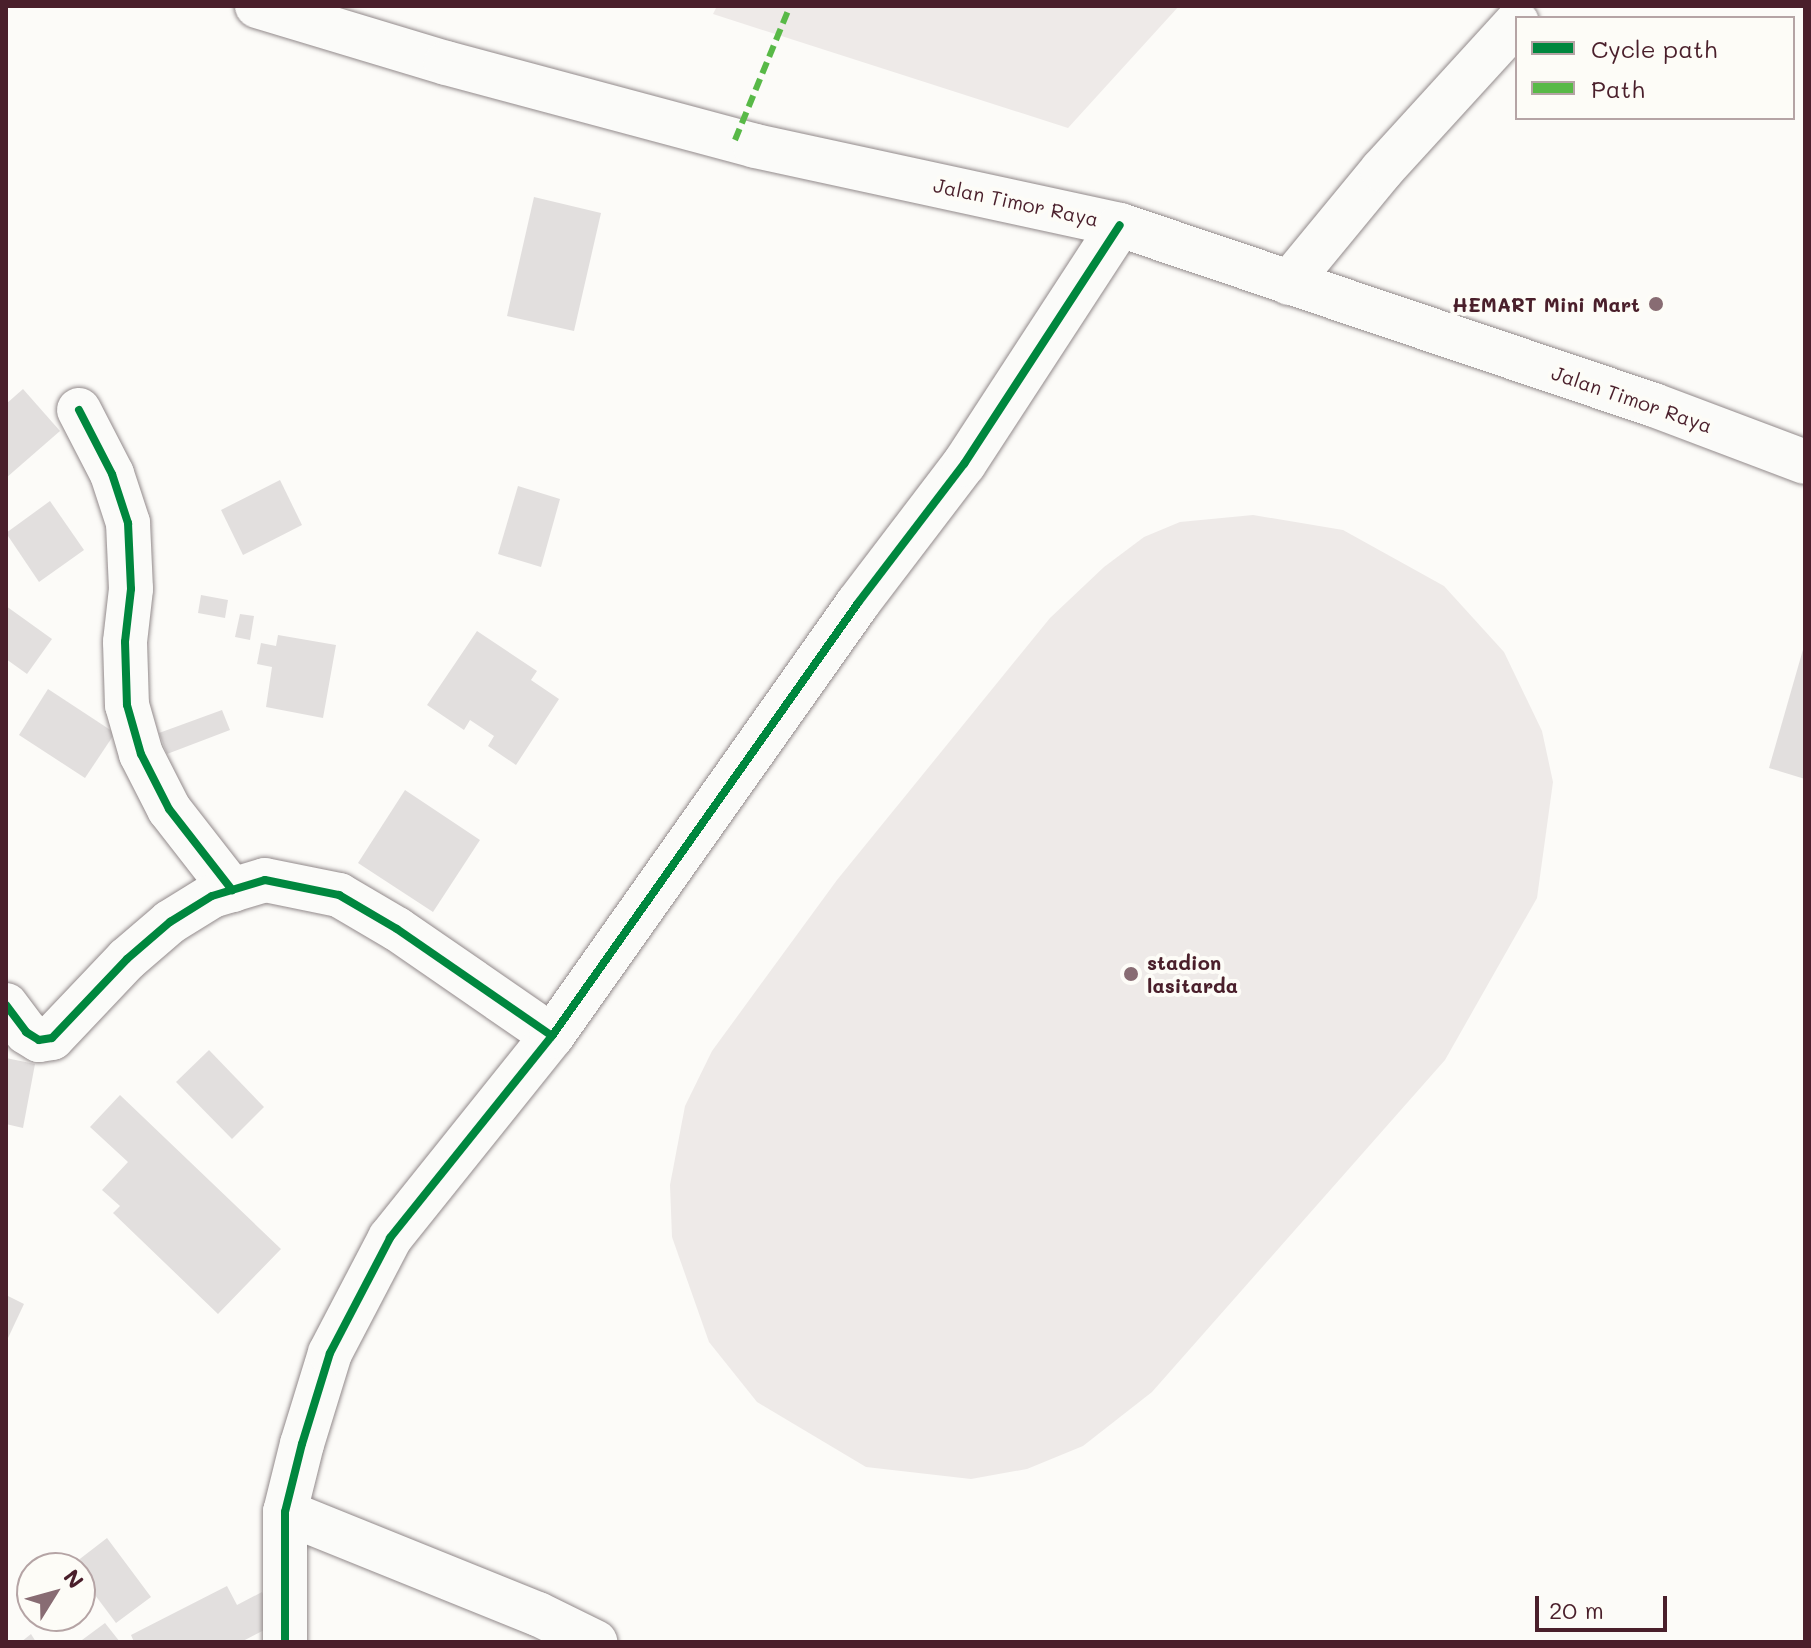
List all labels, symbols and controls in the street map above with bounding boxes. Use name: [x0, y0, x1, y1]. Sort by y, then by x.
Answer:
legend: [1515, 16, 1795, 120]
text: Cycle path: [1591, 33, 1717, 64]
text: Path: [1591, 73, 1645, 104]
street label: Jalan Timor Raya: [931, 173, 1101, 231]
place label: HEMART Mini Mart: [1452, 292, 1640, 316]
marker: HEMART Mini Mart: [1647, 295, 1665, 313]
street label: Jalan Timor Raya: [1549, 360, 1715, 438]
place label: stadion lasitarda: [1147, 950, 1238, 997]
marker: stadion lasitarda: [1122, 965, 1140, 983]
north arrow: [16, 1552, 96, 1632]
text: N: [57, 1563, 91, 1594]
scale bar: [1539, 1580, 1671, 1630]
text: 20 m: [1549, 1594, 1604, 1625]

